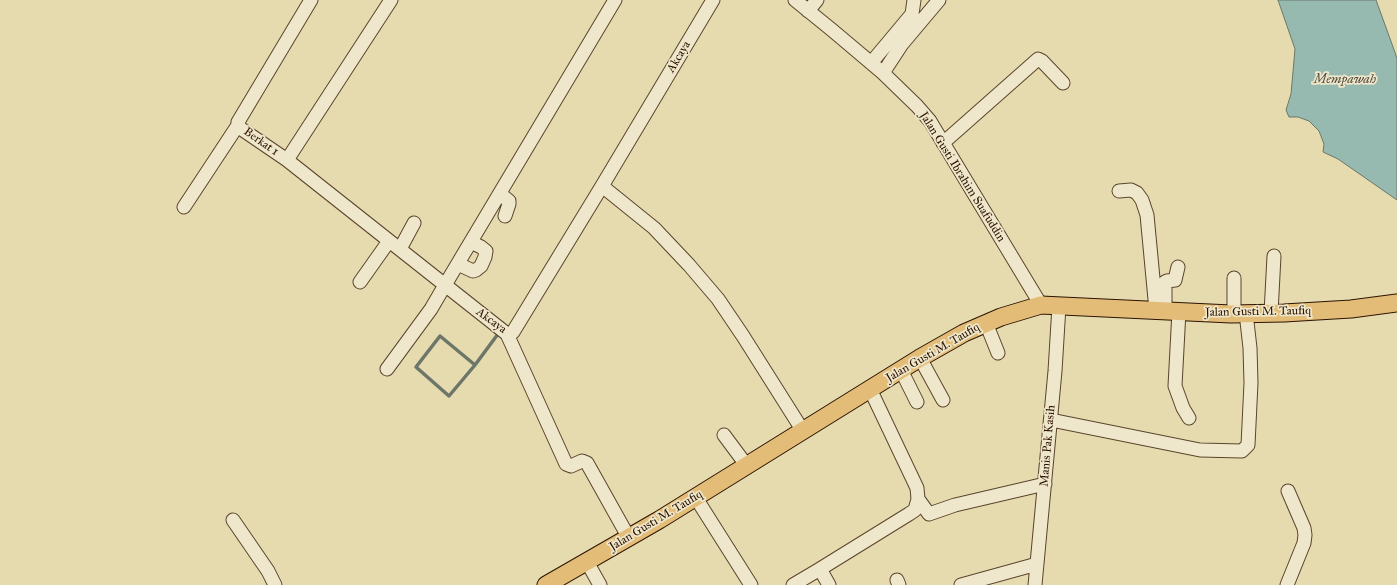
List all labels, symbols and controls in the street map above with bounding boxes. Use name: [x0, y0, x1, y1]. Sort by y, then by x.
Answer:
street label: Akcaya: [664, 39, 694, 75]
water label: Mempawah: [1314, 72, 1376, 88]
street label: Jalan Gusti Ibrahim Suafuddin: [916, 109, 1008, 245]
street label: Berkat 1: [241, 125, 281, 159]
street label: Jalan Gusti M. Taufiq: [1205, 304, 1311, 320]
street label: Akcaya: [473, 305, 509, 337]
street label: Jalan Gusti M. Taufiq: [884, 320, 982, 386]
street label: Manis Pak Kasih: [1037, 405, 1059, 487]
street label: Jalan Gusti M. Taufiq: [607, 488, 705, 554]

